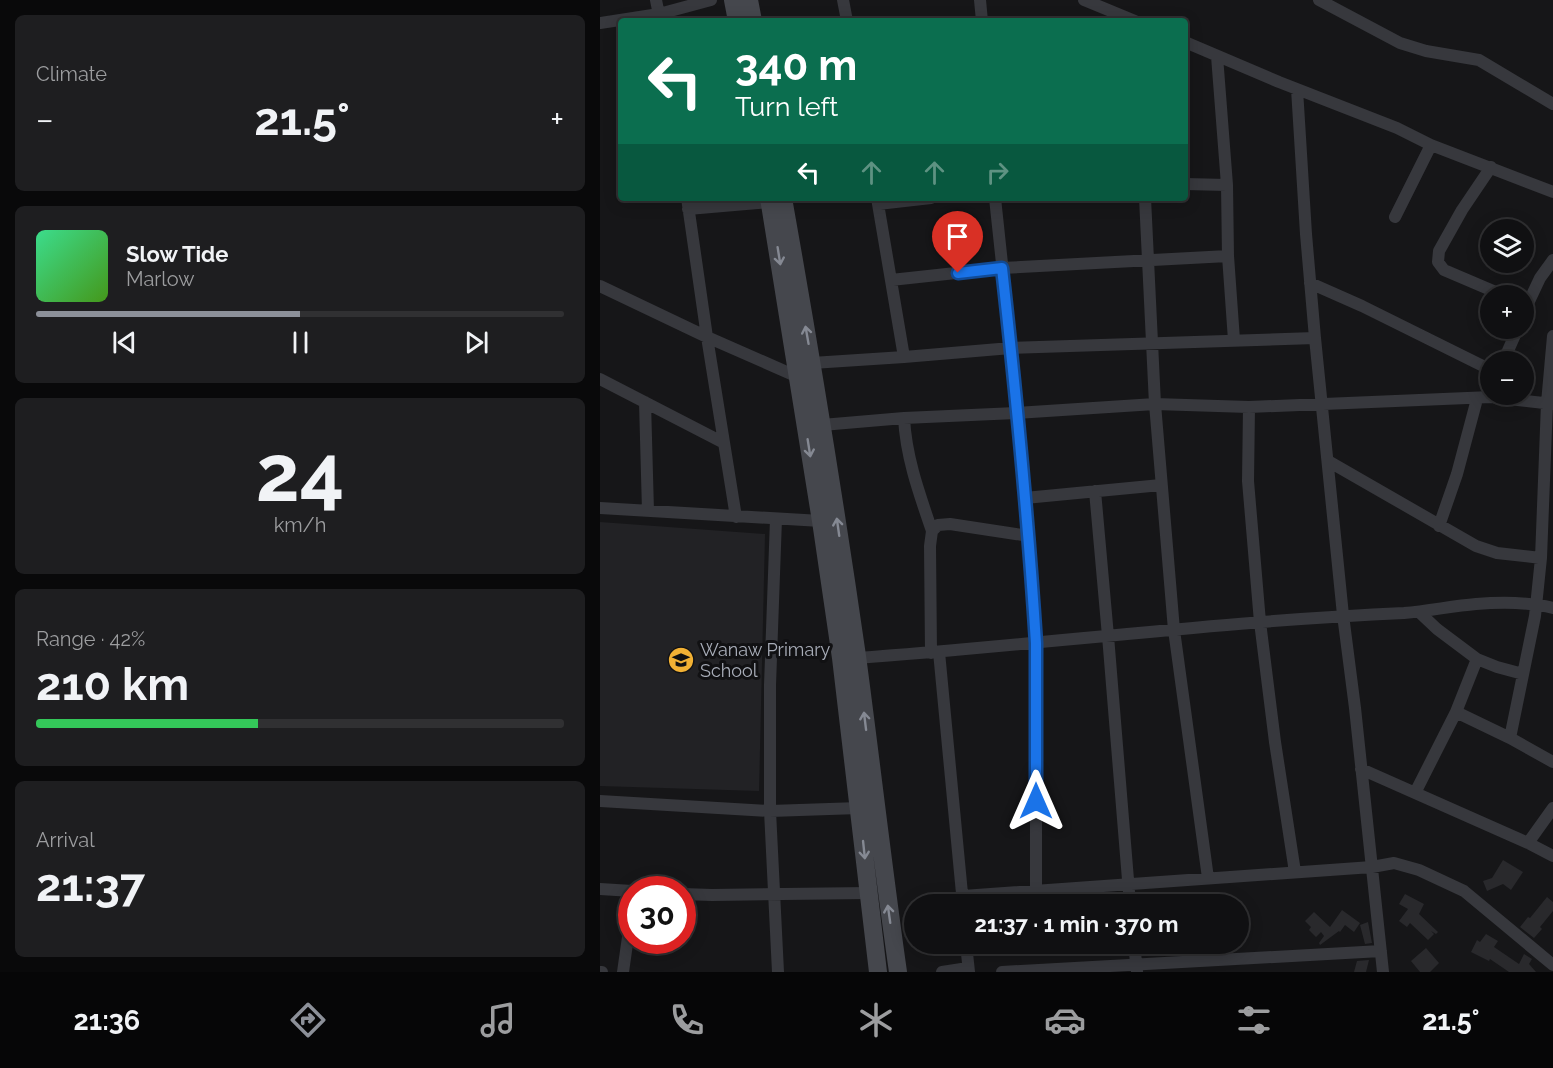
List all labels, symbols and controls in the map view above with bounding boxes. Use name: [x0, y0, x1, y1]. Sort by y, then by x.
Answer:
text: 340 m: [735, 41, 857, 90]
icon: left: [636, 42, 714, 120]
text: Climate: [36, 62, 107, 86]
text: Turn left: [735, 91, 838, 122]
text: 21.5°: [254, 93, 350, 146]
text: −: [36, 100, 54, 139]
text: +: [550, 100, 564, 139]
icon: left: [792, 156, 825, 189]
icon: ahead: [855, 156, 888, 189]
icon: ahead: [918, 156, 951, 189]
icon: right: [981, 156, 1014, 189]
pin: [932, 211, 983, 273]
map controls: [1480, 219, 1534, 405]
button: layers: [1480, 219, 1534, 273]
icon: arrive: [941, 220, 974, 253]
text: Slow Tide: [126, 241, 228, 267]
one-way arrow: [773, 245, 784, 265]
text: Marlow: [126, 267, 195, 291]
button: +: [1480, 285, 1534, 339]
icon: previous: [108, 326, 141, 359]
icon: pause: [284, 326, 317, 359]
icon: next: [460, 326, 493, 359]
one-way arrow: [801, 326, 812, 345]
button: −: [1480, 351, 1534, 405]
text: 24: [256, 428, 344, 519]
one-way arrow: [804, 438, 815, 458]
text: km/h: [274, 513, 326, 537]
one-way arrow: [833, 518, 844, 538]
text: Range · 42%: [36, 627, 145, 651]
place label: Wanaw Primary School: [700, 639, 831, 681]
school or university icon: Wanaw Primary School: [666, 645, 696, 675]
text: 210 km: [36, 658, 189, 711]
one-way arrow: [859, 711, 870, 731]
position arrow: [1004, 769, 1068, 833]
text: Arrival: [36, 828, 95, 852]
one-way arrow: [859, 839, 870, 859]
text: 21:37: [36, 859, 145, 912]
speed limit sign: 30: [618, 876, 696, 954]
one-way arrow: [884, 905, 895, 924]
text: 21:37 · 1 min · 370 m: [975, 911, 1178, 937]
icon: directions: [287, 999, 329, 1041]
icon: music: [477, 999, 519, 1041]
icon: phone: [666, 999, 708, 1041]
icon: climate: [855, 999, 897, 1041]
icon: car: [1044, 999, 1086, 1041]
icon: filters: [1233, 999, 1275, 1041]
text: 21:36: [74, 1005, 140, 1036]
text: 21.5°: [1422, 1005, 1479, 1036]

